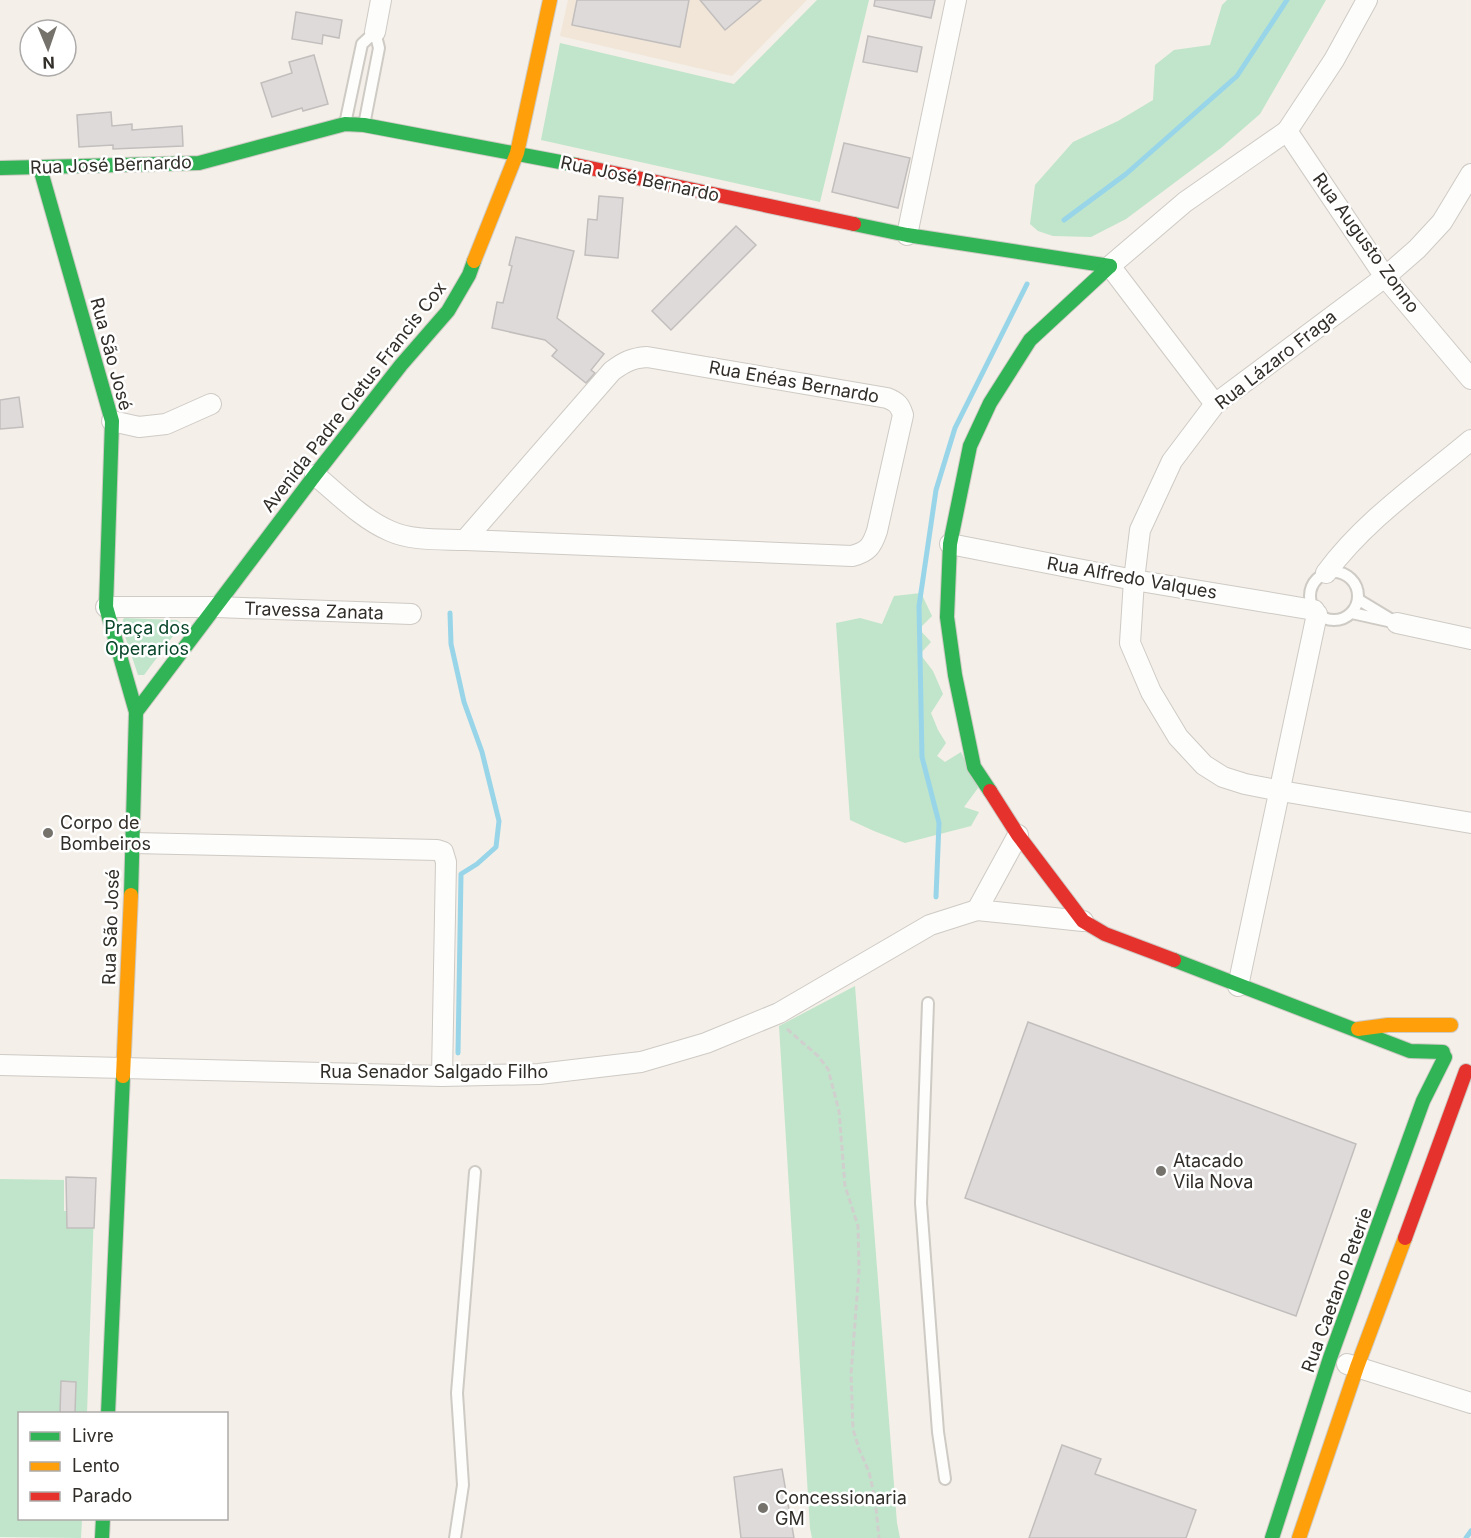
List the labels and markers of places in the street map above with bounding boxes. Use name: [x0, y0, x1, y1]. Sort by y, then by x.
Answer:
place label: Corpo de Bombeiros: [60, 812, 151, 854]
marker: Corpo de Bombeiros: [41, 826, 55, 840]
place label: Atacado Vila Nova: [1173, 1150, 1253, 1192]
marker: Atacado Vila Nova: [1154, 1164, 1168, 1178]
place label: Concessionaria GM: [775, 1487, 907, 1529]
marker: Concessionaria GM: [756, 1501, 770, 1515]

